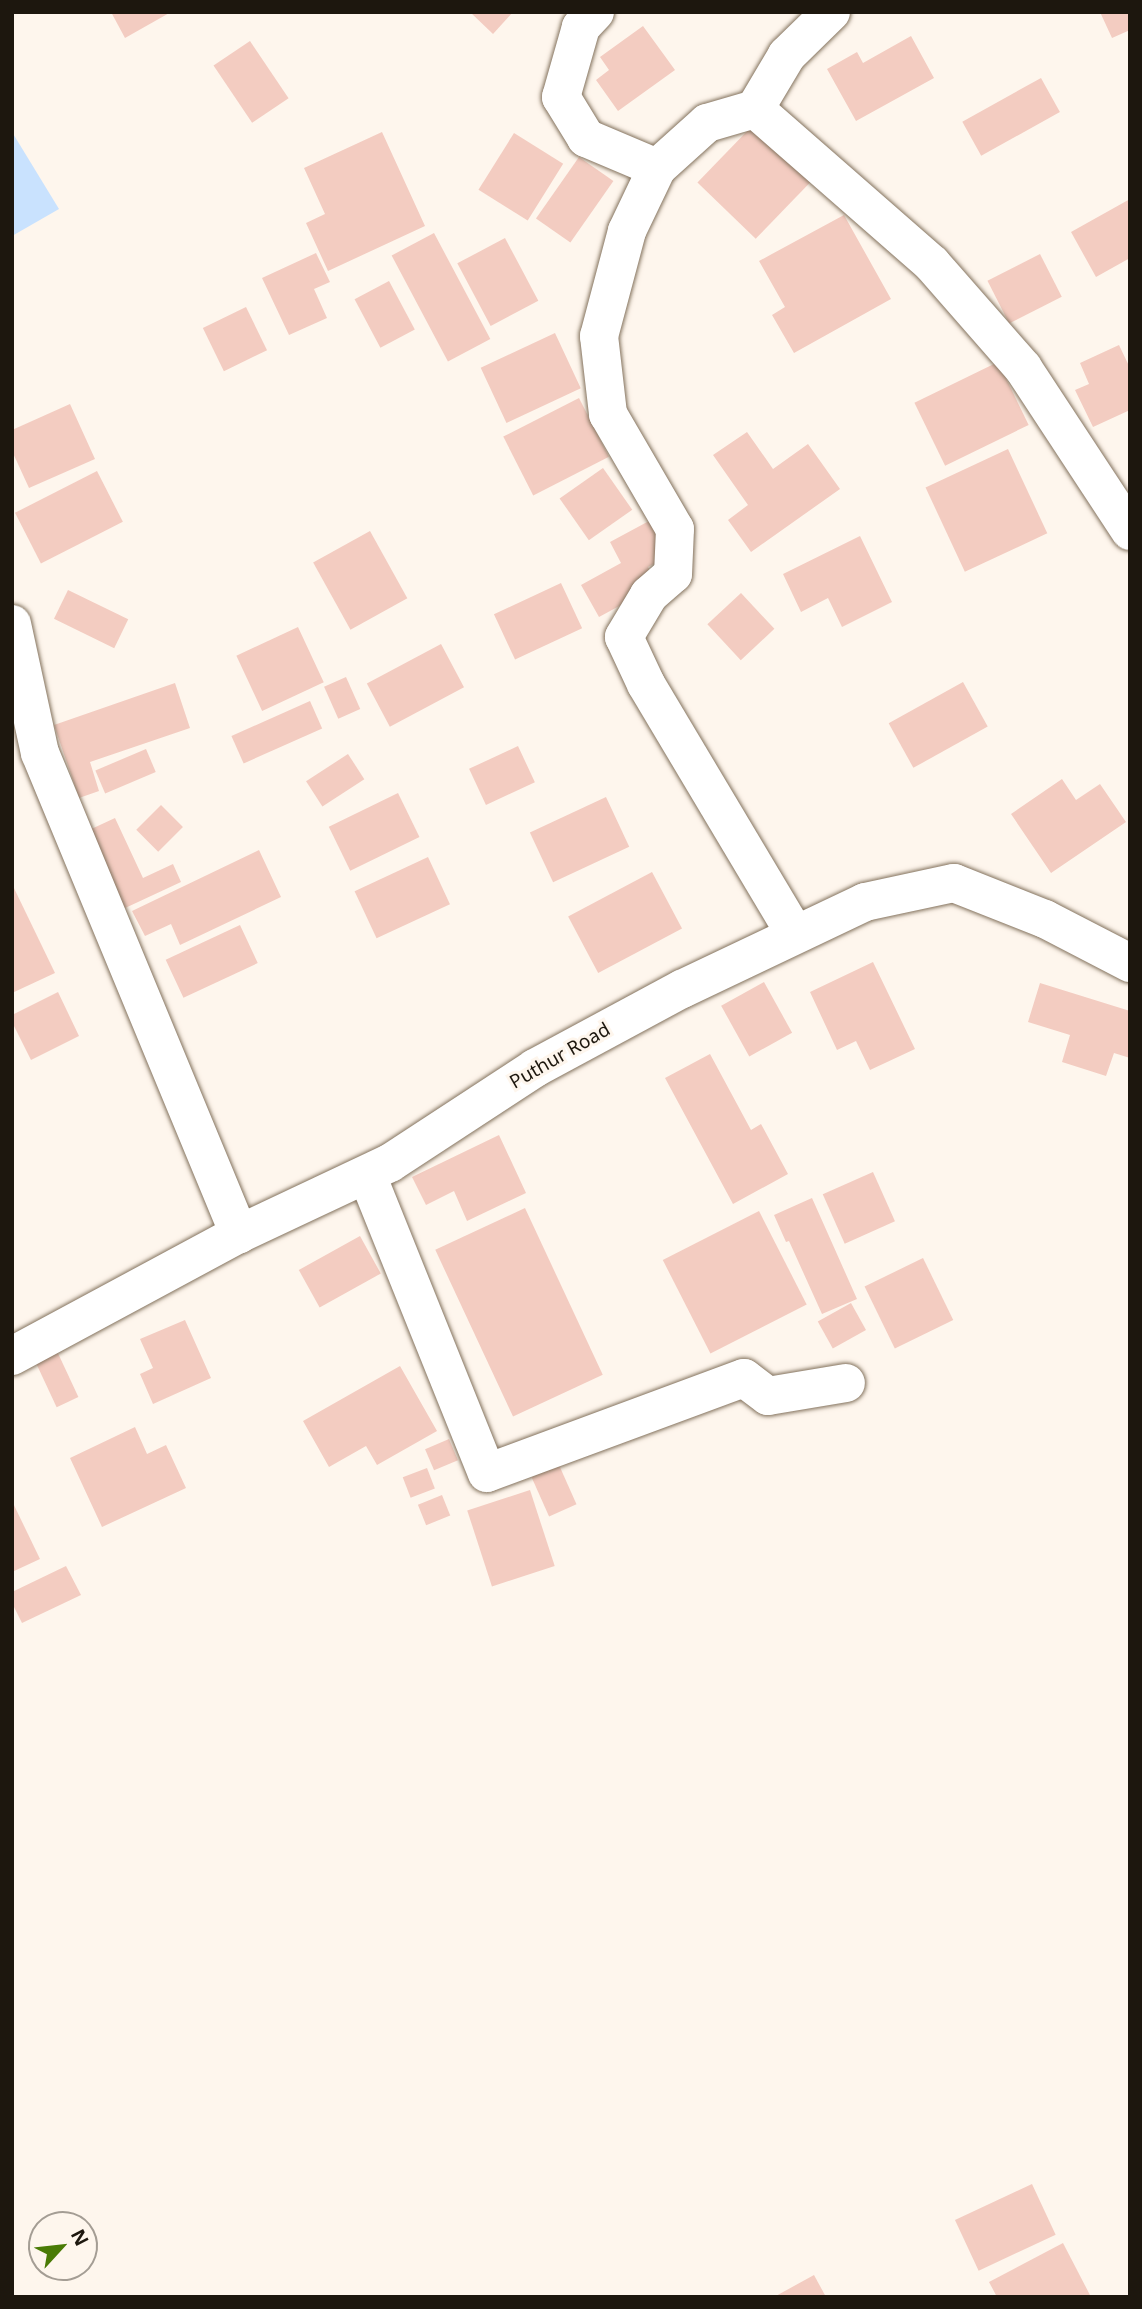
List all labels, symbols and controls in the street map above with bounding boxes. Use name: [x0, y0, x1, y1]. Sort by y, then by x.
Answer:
street label: Puthur Road: [506, 1018, 614, 1094]
north arrow: [28, 2211, 98, 2281]
text: N: [65, 2225, 95, 2250]

